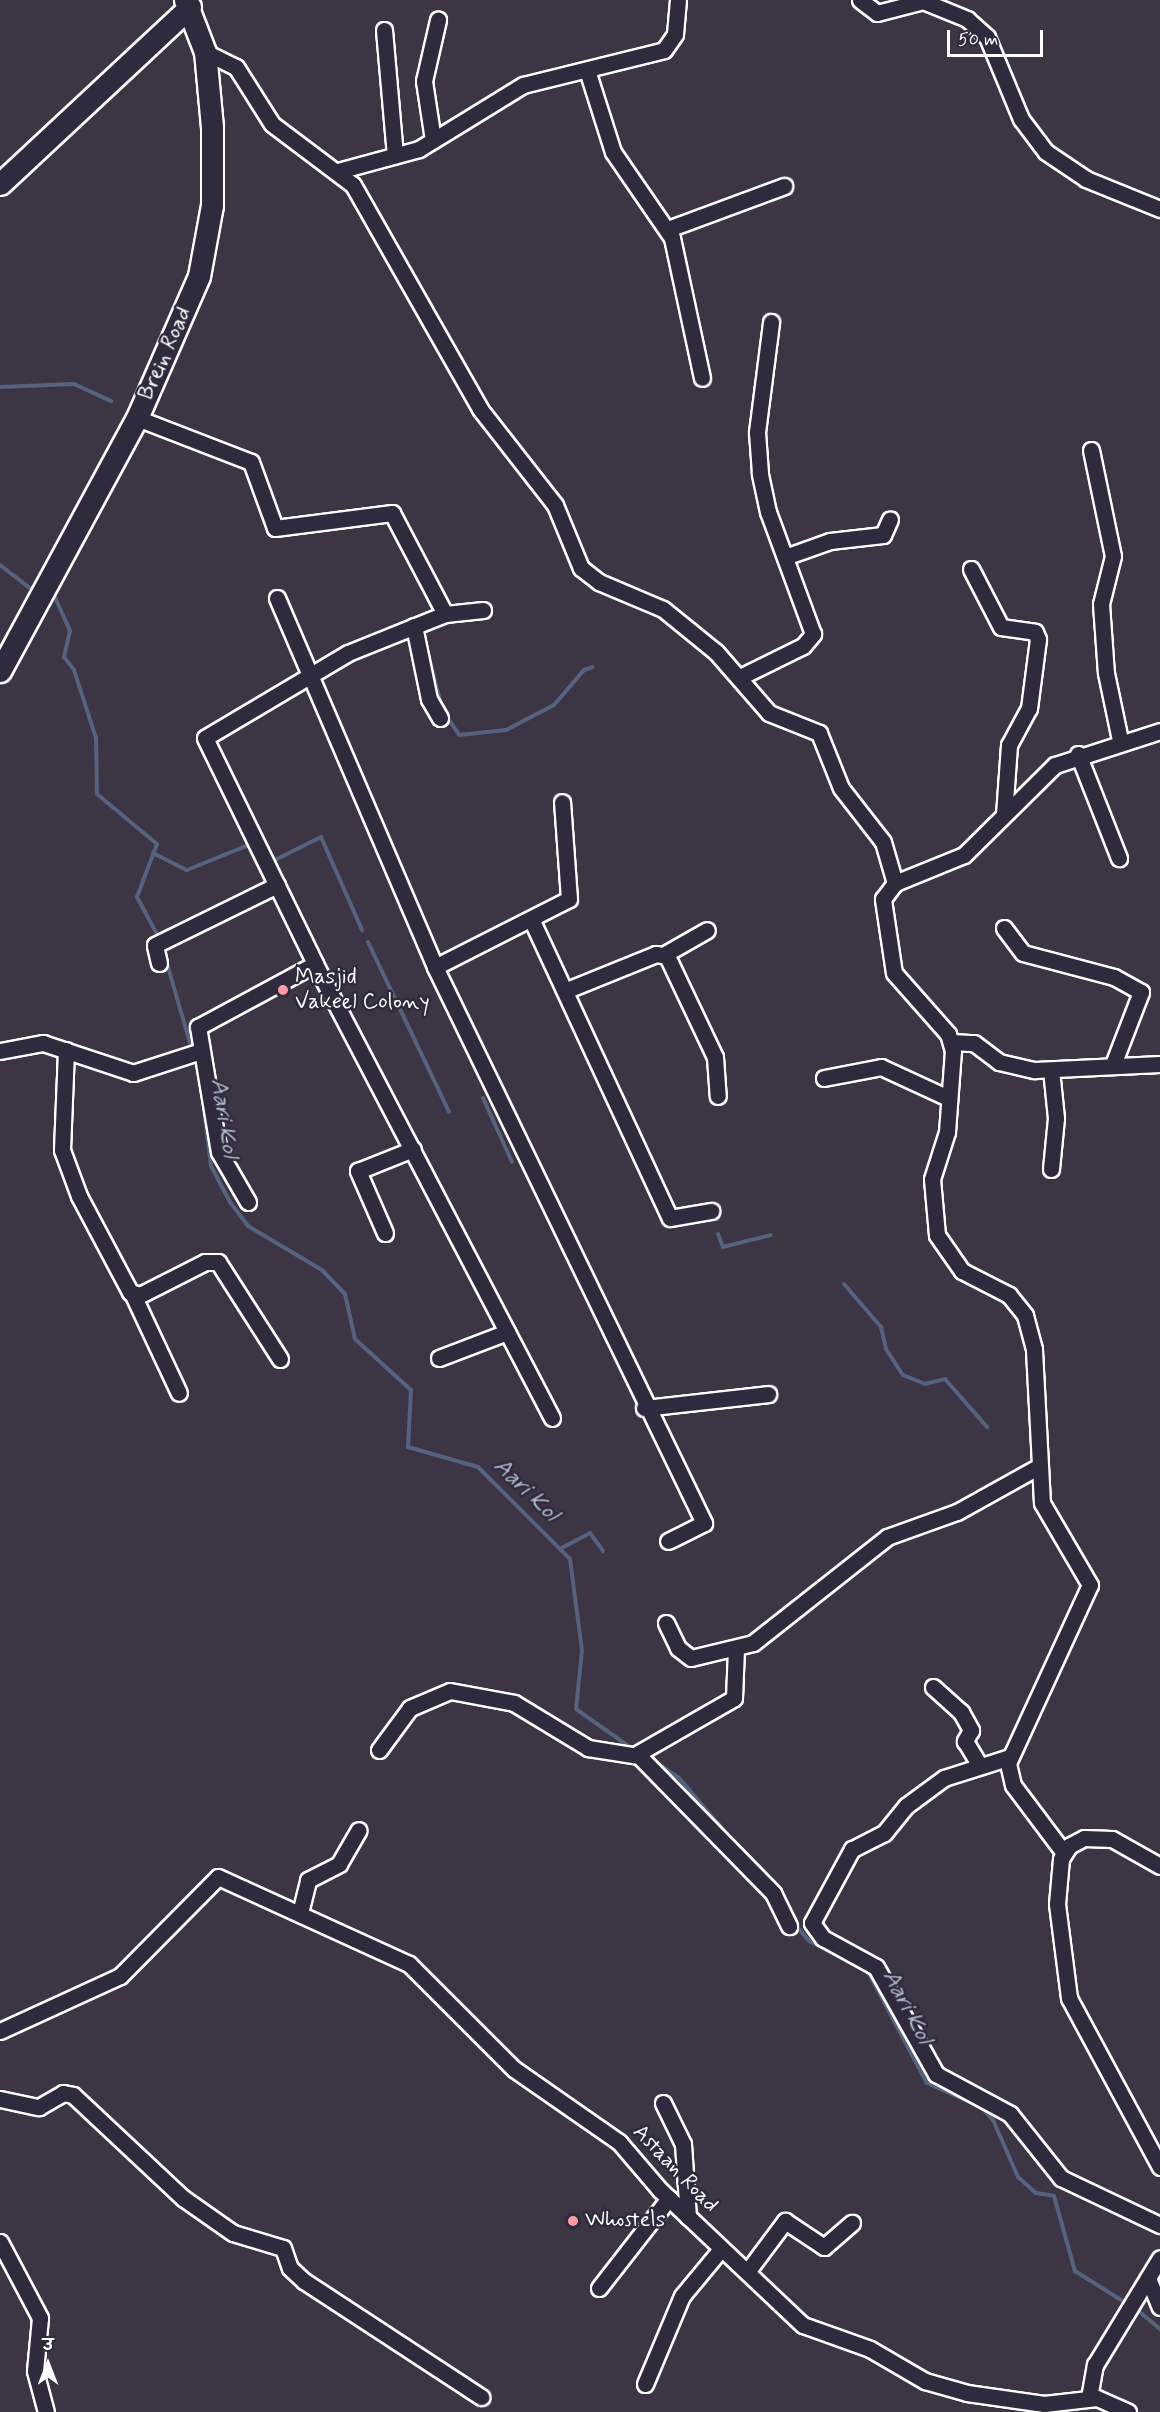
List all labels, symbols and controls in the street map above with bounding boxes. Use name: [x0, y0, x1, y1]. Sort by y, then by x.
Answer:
scale bar: [950, 18, 1046, 56]
text: 50 m: [958, 28, 998, 52]
street label: Brein Road: [134, 303, 198, 405]
place label: Masjid Vakeel Colony: [295, 964, 430, 1016]
marker: Masjid Vakeel Colony: [276, 983, 290, 997]
water label: Aari Kol: [203, 1075, 245, 1161]
water label: Aari Kol: [487, 1451, 565, 1529]
water label: Aari Kol: [875, 1964, 939, 2050]
street label: Astaan Road: [627, 2119, 723, 2219]
place label: Whostels: [585, 2208, 666, 2234]
marker: Whostels: [566, 2214, 580, 2228]
north arrow: [18, 2334, 78, 2394]
text: उ: [43, 2335, 53, 2356]

